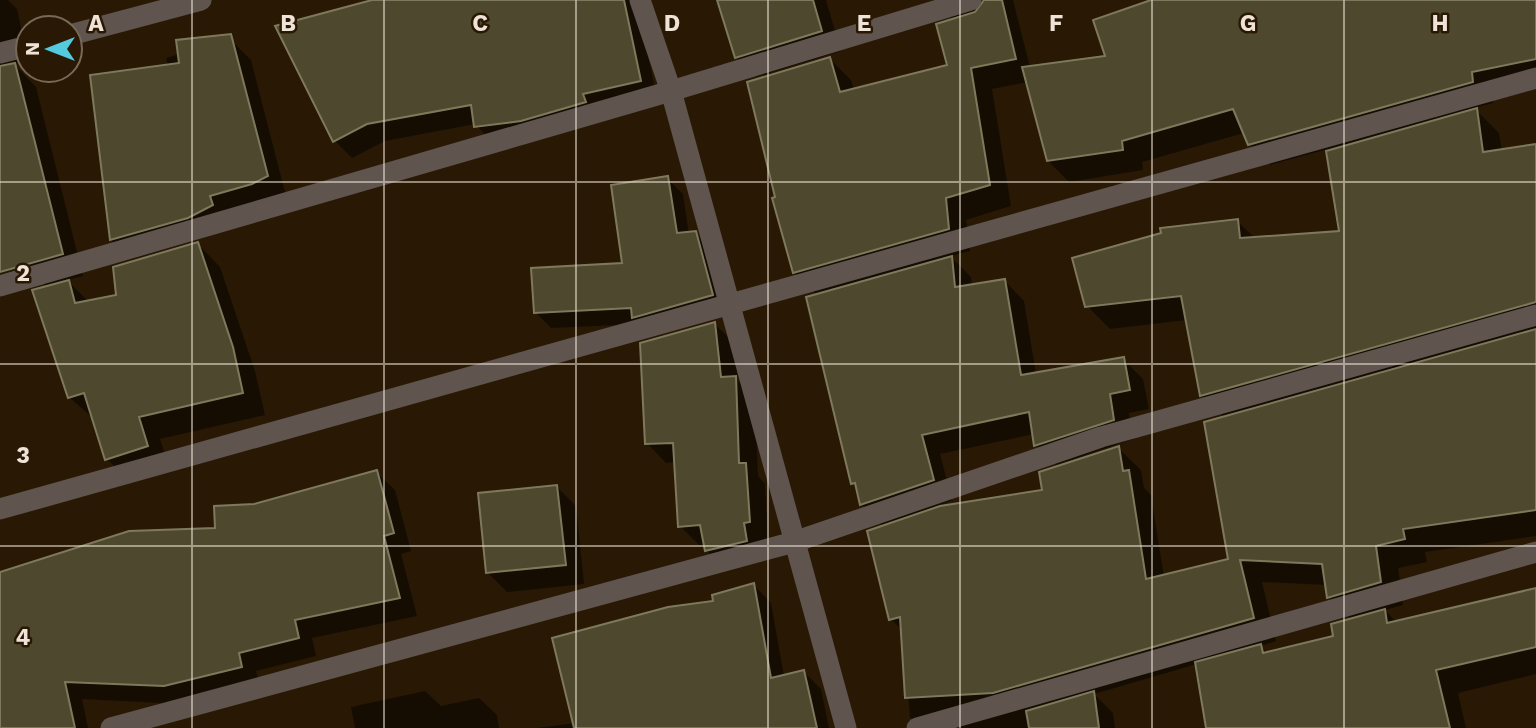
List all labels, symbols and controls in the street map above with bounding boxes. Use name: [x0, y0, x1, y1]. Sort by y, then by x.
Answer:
text: A: [88, 10, 104, 37]
text: B: [280, 10, 296, 37]
text: C: [472, 10, 488, 37]
text: D: [664, 10, 680, 37]
text: E: [857, 10, 871, 37]
text: F: [1049, 10, 1063, 37]
text: G: [1240, 10, 1256, 37]
text: H: [1431, 10, 1449, 37]
north arrow: [14, 14, 84, 84]
text: N: [21, 42, 44, 56]
text: 2: [16, 260, 30, 287]
text: 3: [16, 442, 30, 469]
text: 4: [16, 624, 31, 651]

